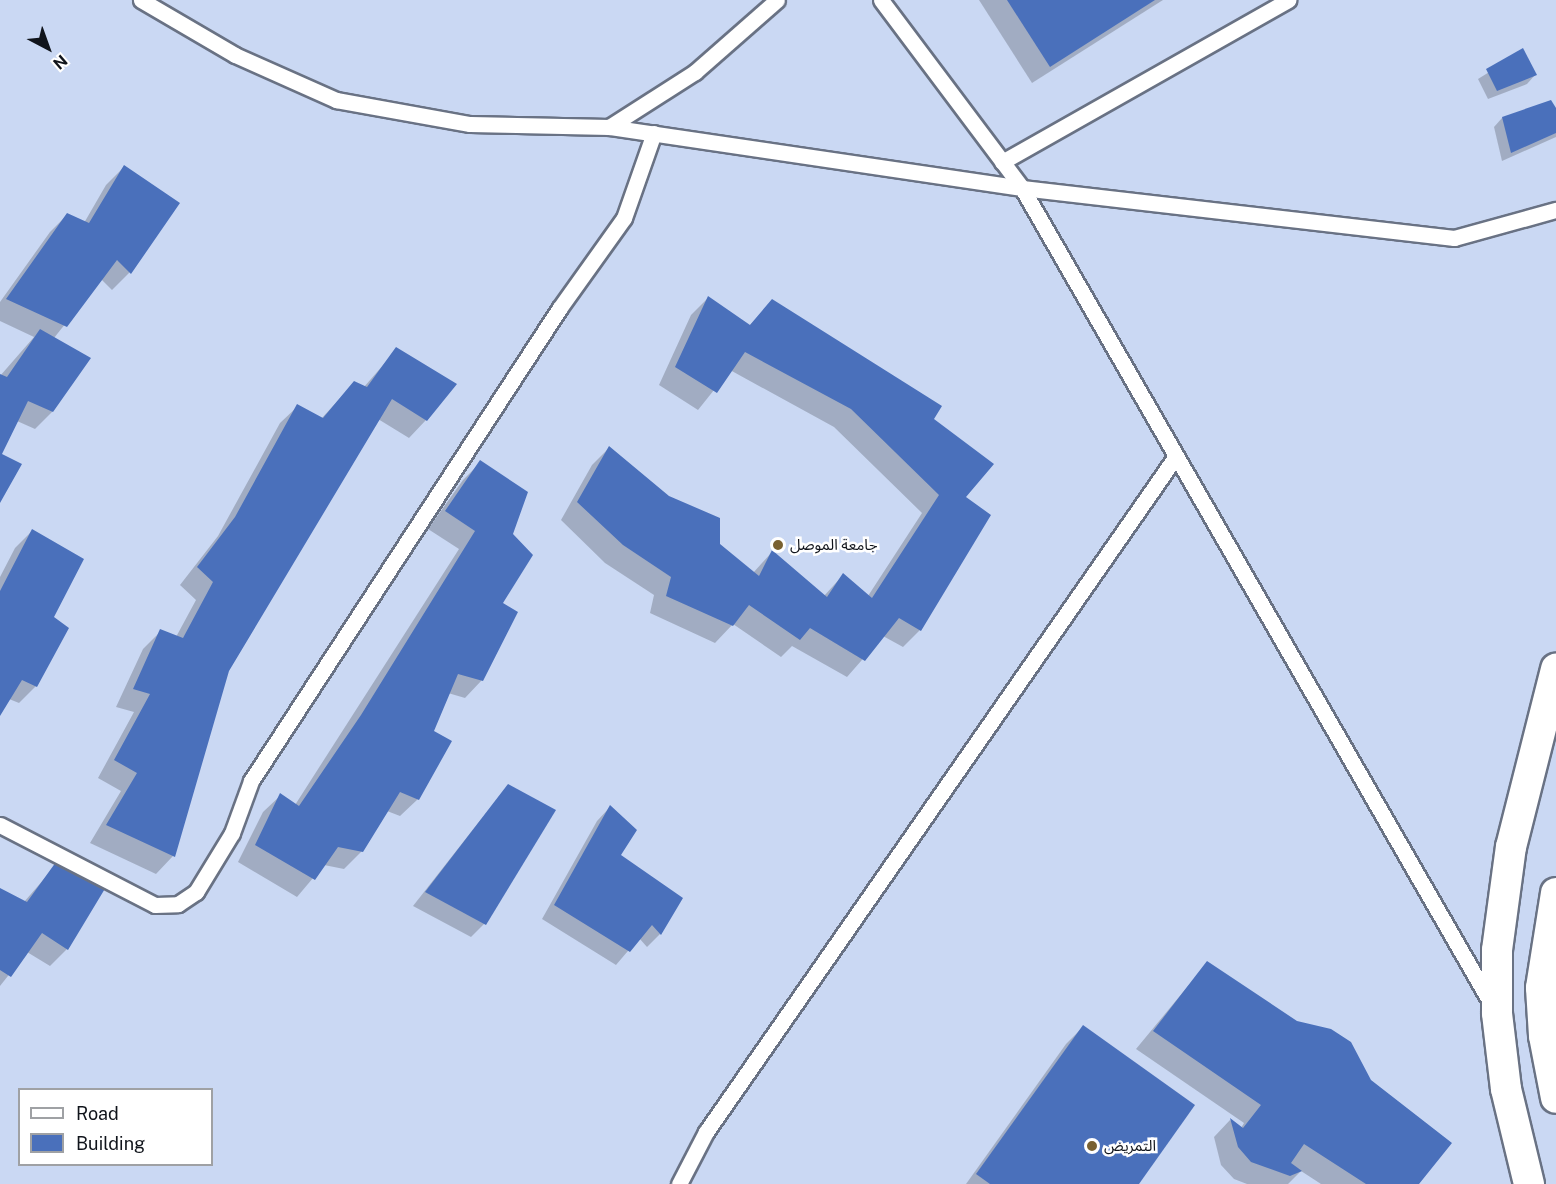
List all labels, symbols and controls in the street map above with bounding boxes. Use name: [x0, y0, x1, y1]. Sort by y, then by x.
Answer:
north arrow: [18, 18, 78, 78]
text: N: [49, 51, 71, 73]
place label: جامعة الموصل: [790, 536, 878, 554]
marker: جامعة الموصل: [771, 538, 785, 552]
legend: [18, 1088, 213, 1166]
text: Road: [76, 1103, 119, 1124]
text: Building: [76, 1133, 145, 1154]
place label: التمريض: [1104, 1137, 1156, 1155]
marker: التمريض: [1085, 1139, 1099, 1153]

